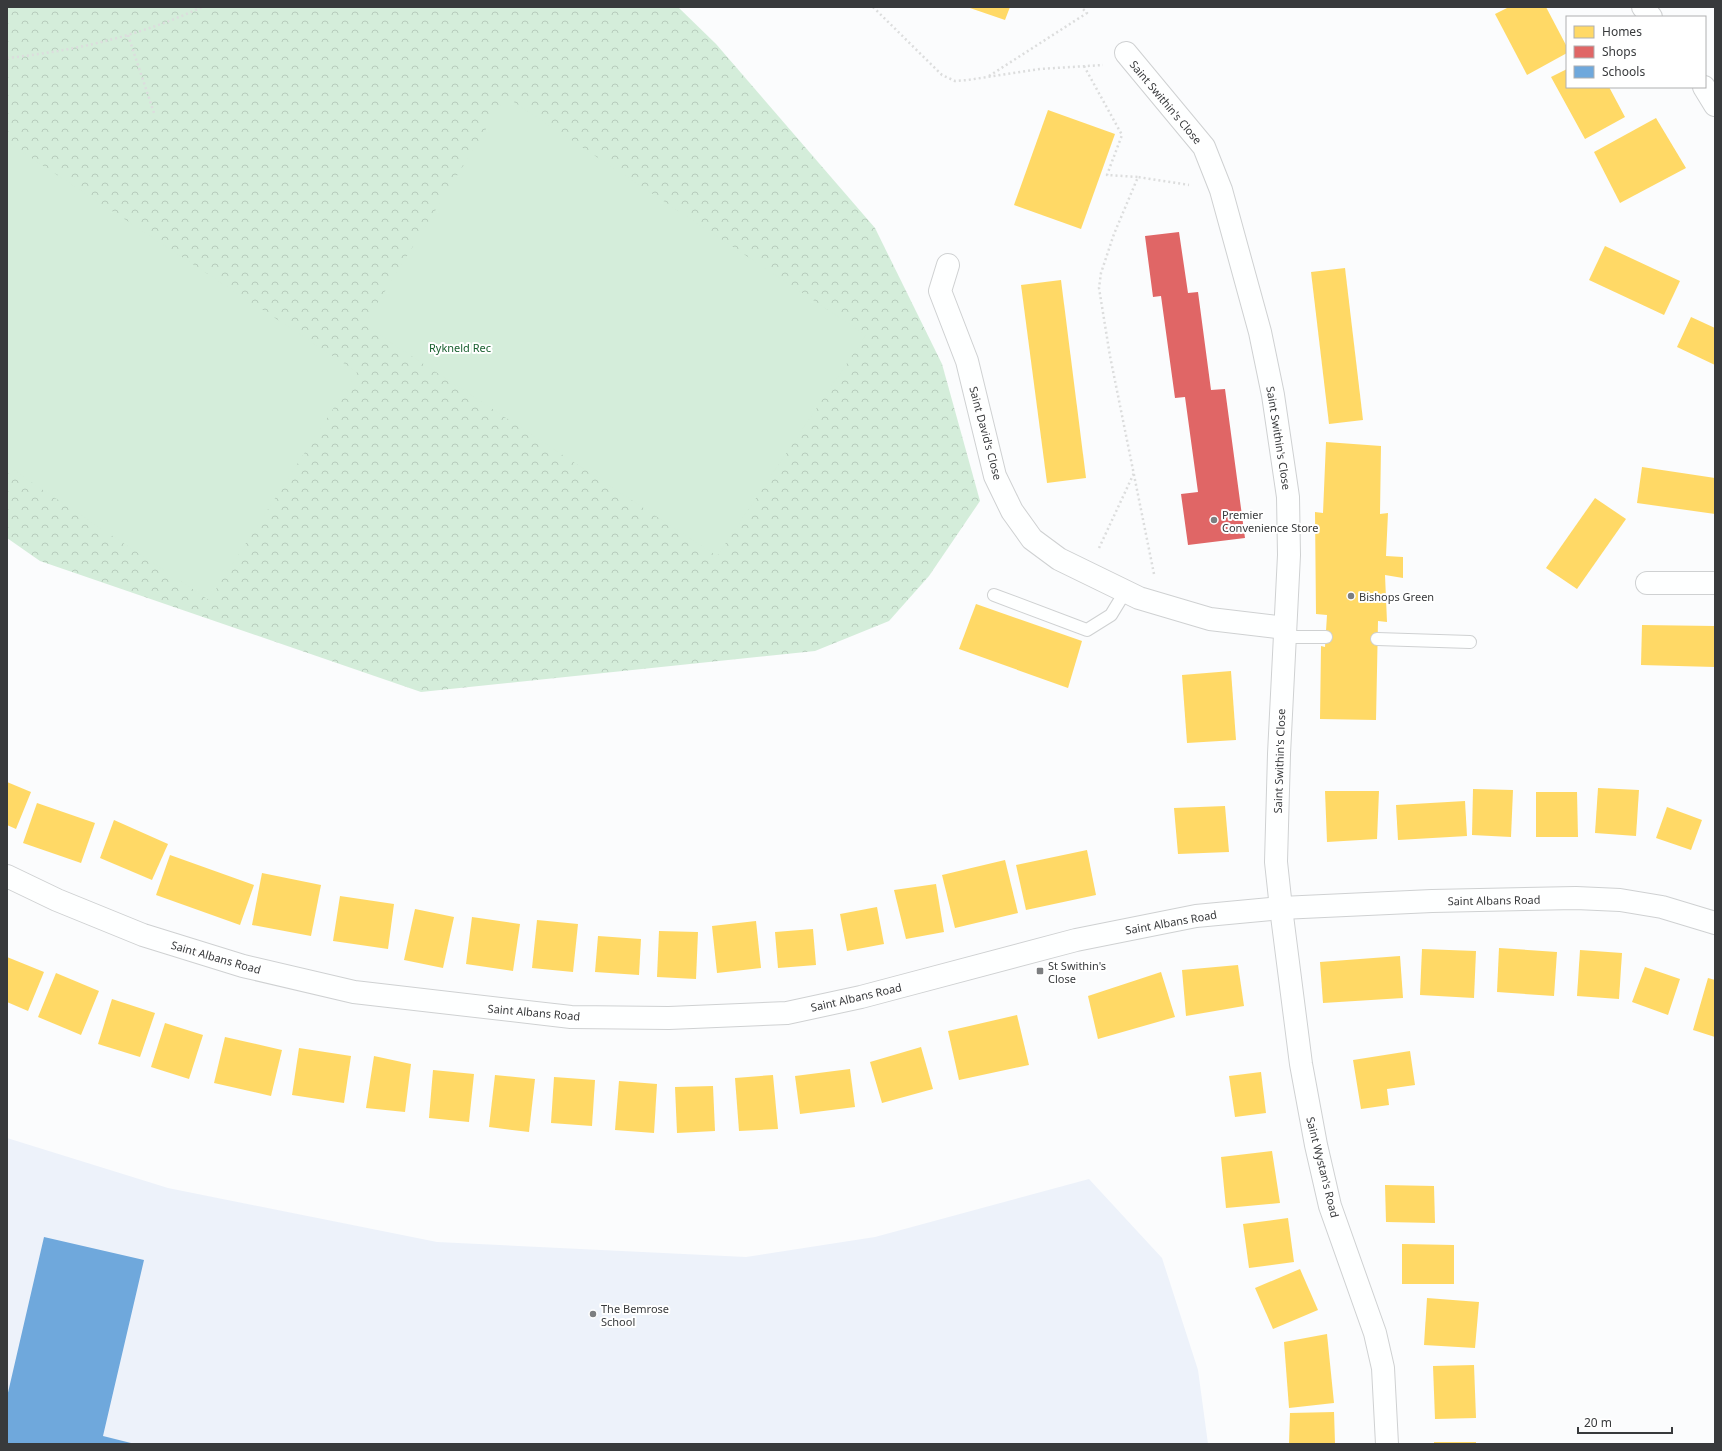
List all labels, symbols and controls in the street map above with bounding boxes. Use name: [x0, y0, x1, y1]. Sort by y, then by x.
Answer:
legend: [1566, 16, 1706, 88]
text: Homes: [1602, 23, 1642, 40]
text: Shops: [1602, 43, 1637, 60]
street label: Saint Swithin's Close: [1127, 57, 1205, 147]
text: Schools: [1602, 63, 1645, 80]
park label: Rykneld Rec: [429, 340, 491, 355]
street label: Saint David's Close: [966, 385, 1006, 481]
street label: Saint Swithin's Close: [1263, 385, 1295, 491]
place label: Premier Convenience Store: [1222, 507, 1318, 535]
marker: Premier Convenience Store: [1209, 515, 1219, 525]
place label: Bishops Green: [1359, 589, 1434, 604]
marker: Bishops Green: [1346, 591, 1356, 601]
street label: Saint Swithin's Close: [1270, 708, 1288, 814]
street label: Saint Albans Road: [1447, 892, 1541, 908]
street label: Saint Albans Road: [1124, 907, 1218, 937]
street label: Saint Albans Road: [169, 937, 263, 977]
place label: St Swithin's Close: [1048, 958, 1106, 986]
marker: St Swithin's Close: [1035, 966, 1045, 976]
street label: Saint Albans Road: [809, 979, 903, 1015]
street label: Saint Albans Road: [487, 1000, 581, 1024]
street label: Saint Wystan's Road: [1303, 1115, 1343, 1219]
place label: The Bemrose School: [601, 1301, 669, 1329]
marker: The Bemrose School: [588, 1309, 598, 1319]
scale bar: [1578, 1409, 1672, 1435]
text: 20 m: [1584, 1414, 1612, 1431]

